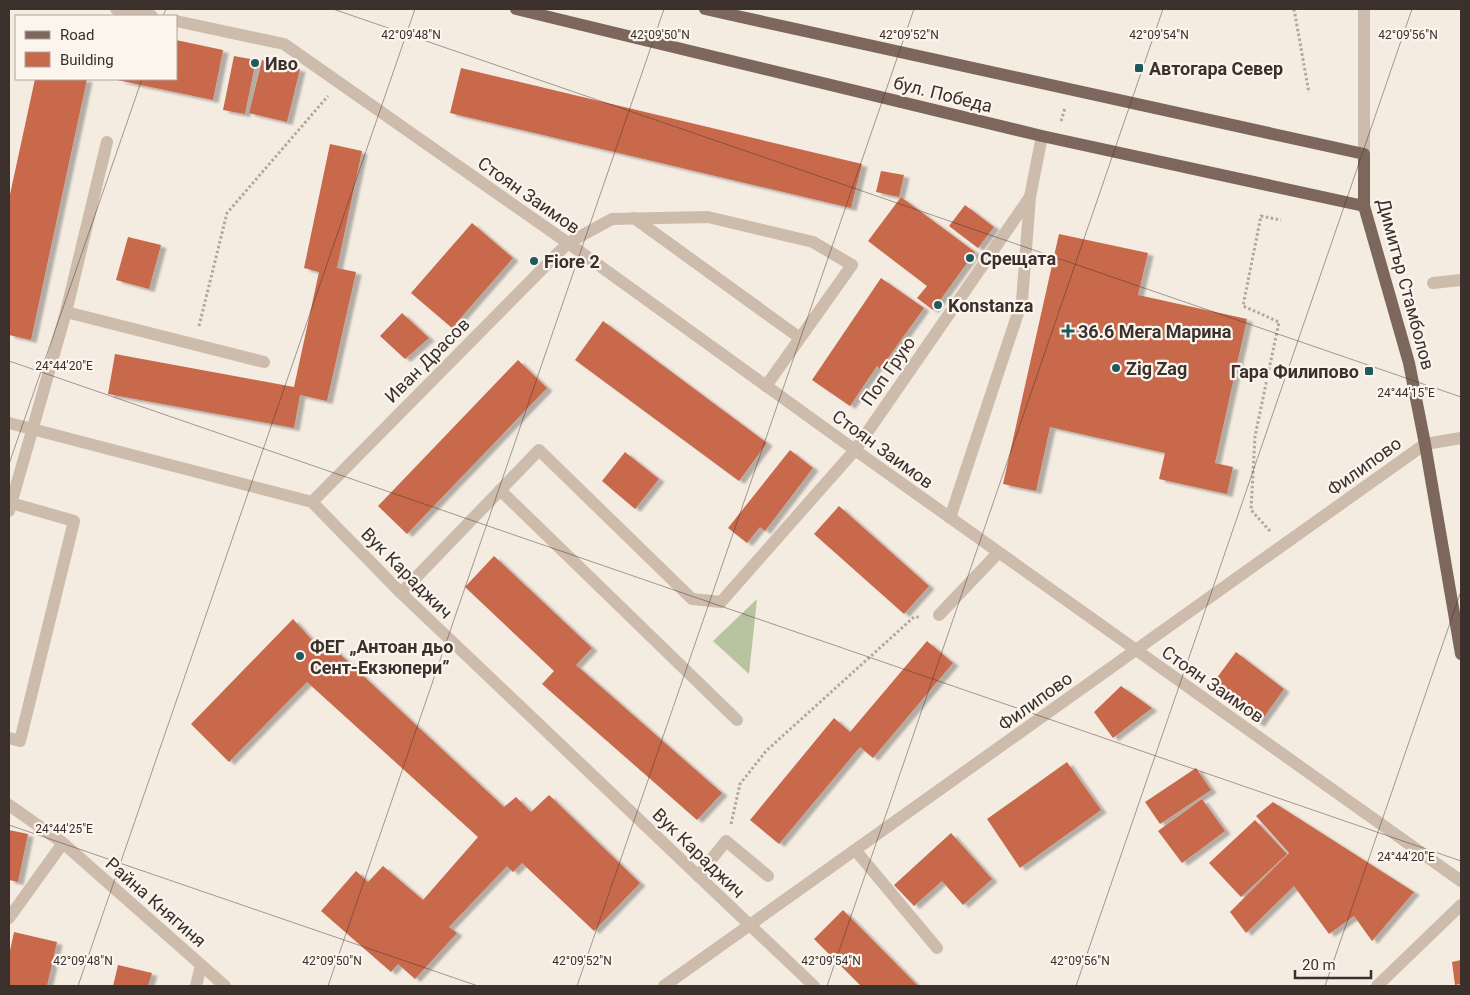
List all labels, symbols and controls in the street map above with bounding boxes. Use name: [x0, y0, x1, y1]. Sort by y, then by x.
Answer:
legend: [15, 15, 178, 80]
text: Road: [60, 26, 94, 44]
text: 42°09'48"N: [381, 28, 441, 42]
text: 42°09'50"N: [630, 28, 690, 42]
text: 42°09'52"N: [879, 28, 939, 42]
text: 42°09'54"N: [1129, 28, 1189, 42]
text: 42°09'56"N: [1378, 28, 1438, 42]
text: Building: [60, 51, 114, 69]
place label: Иво: [265, 53, 298, 74]
marker: Иво: [249, 57, 261, 69]
place label: Автогара Север: [1149, 58, 1283, 79]
marker: Автогара Север: [1133, 62, 1145, 74]
street label: бул. Победа: [891, 72, 995, 116]
street label: Стоян Заимов: [474, 152, 584, 238]
street label: Димитър Стамболов: [1373, 196, 1439, 372]
place label: Срещата: [980, 248, 1056, 269]
place label: Fiore 2: [544, 251, 600, 272]
marker: Срещата: [964, 252, 976, 264]
marker: Fiore 2: [528, 255, 540, 267]
place label: Konstanza: [948, 295, 1034, 316]
marker: Konstanza: [932, 299, 944, 311]
street label: Иван Драсов: [380, 313, 474, 407]
place label: 36.6 Мега Марина: [1078, 321, 1232, 342]
marker: 36.6 Мега Марина: [1062, 325, 1074, 337]
street label: Поп Грую: [857, 332, 919, 410]
place label: Zig Zag: [1126, 358, 1187, 379]
text: 24°44'20"E: [35, 359, 93, 373]
place label: Гара Филипово: [1231, 361, 1359, 382]
marker: Zig Zag: [1110, 362, 1122, 374]
marker: Гара Филипово: [1363, 365, 1375, 377]
text: 24°44'15"E: [1377, 386, 1435, 400]
street label: Стоян Заимов: [828, 405, 938, 493]
street label: Филипово: [1323, 432, 1405, 500]
street label: Вук Караджич: [357, 523, 457, 623]
place label: ФЕГ „Антоан дьо Сент-Екзюпери”: [310, 636, 453, 678]
street label: Стоян Заимов: [1158, 641, 1268, 727]
marker: ФЕГ „Антоан дьо Сент-Екзюпери”: [294, 650, 306, 662]
street label: Филипово: [994, 667, 1076, 735]
street label: Вук Караджич: [649, 804, 749, 902]
text: 24°44'25"E: [35, 822, 93, 836]
text: 24°44'20"E: [1377, 850, 1435, 864]
street label: Райна Княгиня: [102, 853, 210, 951]
scale bar: [1295, 948, 1371, 980]
text: 42°09'48"N: [53, 954, 113, 968]
text: 42°09'50"N: [302, 954, 362, 968]
text: 42°09'52"N: [552, 954, 612, 968]
text: 42°09'54"N: [801, 954, 861, 968]
text: 42°09'56"N: [1050, 954, 1110, 968]
text: 20 m: [1302, 956, 1336, 974]

